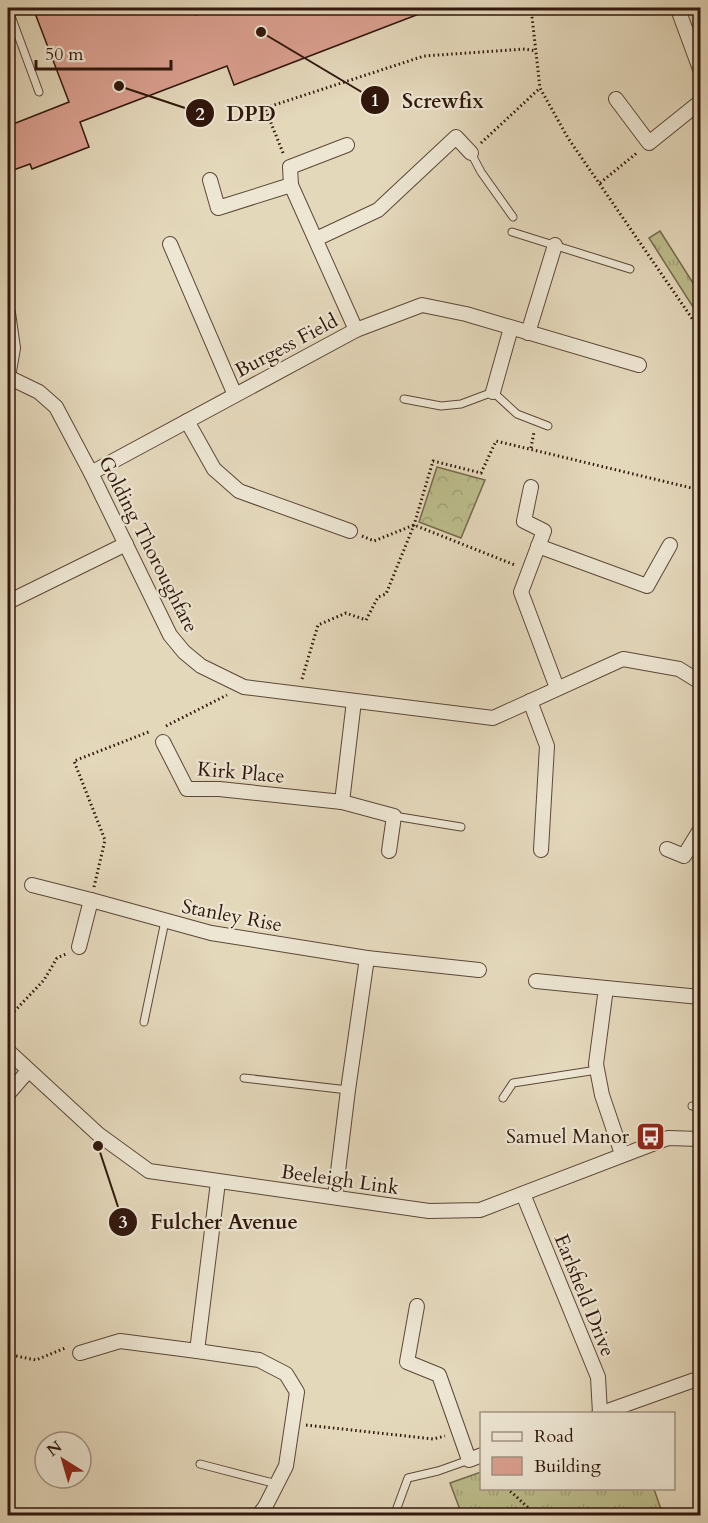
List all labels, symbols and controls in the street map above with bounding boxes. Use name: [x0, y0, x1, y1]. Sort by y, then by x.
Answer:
scale bar: [36, 33, 171, 71]
text: 50 m: [45, 42, 84, 67]
callout: Screwfix: [360, 81, 496, 120]
text: Screwfix: [402, 87, 485, 116]
text: 1: [370, 88, 380, 113]
callout: DPD: [185, 94, 288, 133]
text: DPD: [226, 100, 276, 129]
text: 2: [195, 102, 205, 127]
street label: Burgess Field: [230, 307, 343, 384]
street label: Golding Thoroughfare: [92, 451, 205, 637]
street label: Kirk Place: [196, 755, 286, 790]
street label: Stanley Rise: [179, 893, 284, 938]
bus stop icon: Samuel Manor: [634, 1120, 666, 1152]
place label: Samuel Manor: [506, 1123, 630, 1150]
street label: Beeleigh Link: [279, 1158, 401, 1201]
callout: Fulcher Avenue: [108, 1202, 310, 1241]
text: Fulcher Avenue: [150, 1208, 298, 1237]
text: 3: [118, 1210, 128, 1235]
street label: Earlsfield Drive: [548, 1230, 621, 1360]
legend: [480, 1412, 675, 1490]
text: Road: [534, 1424, 574, 1449]
north arrow: [33, 1430, 93, 1490]
text: N: [42, 1436, 67, 1462]
text: Building: [534, 1454, 602, 1479]

